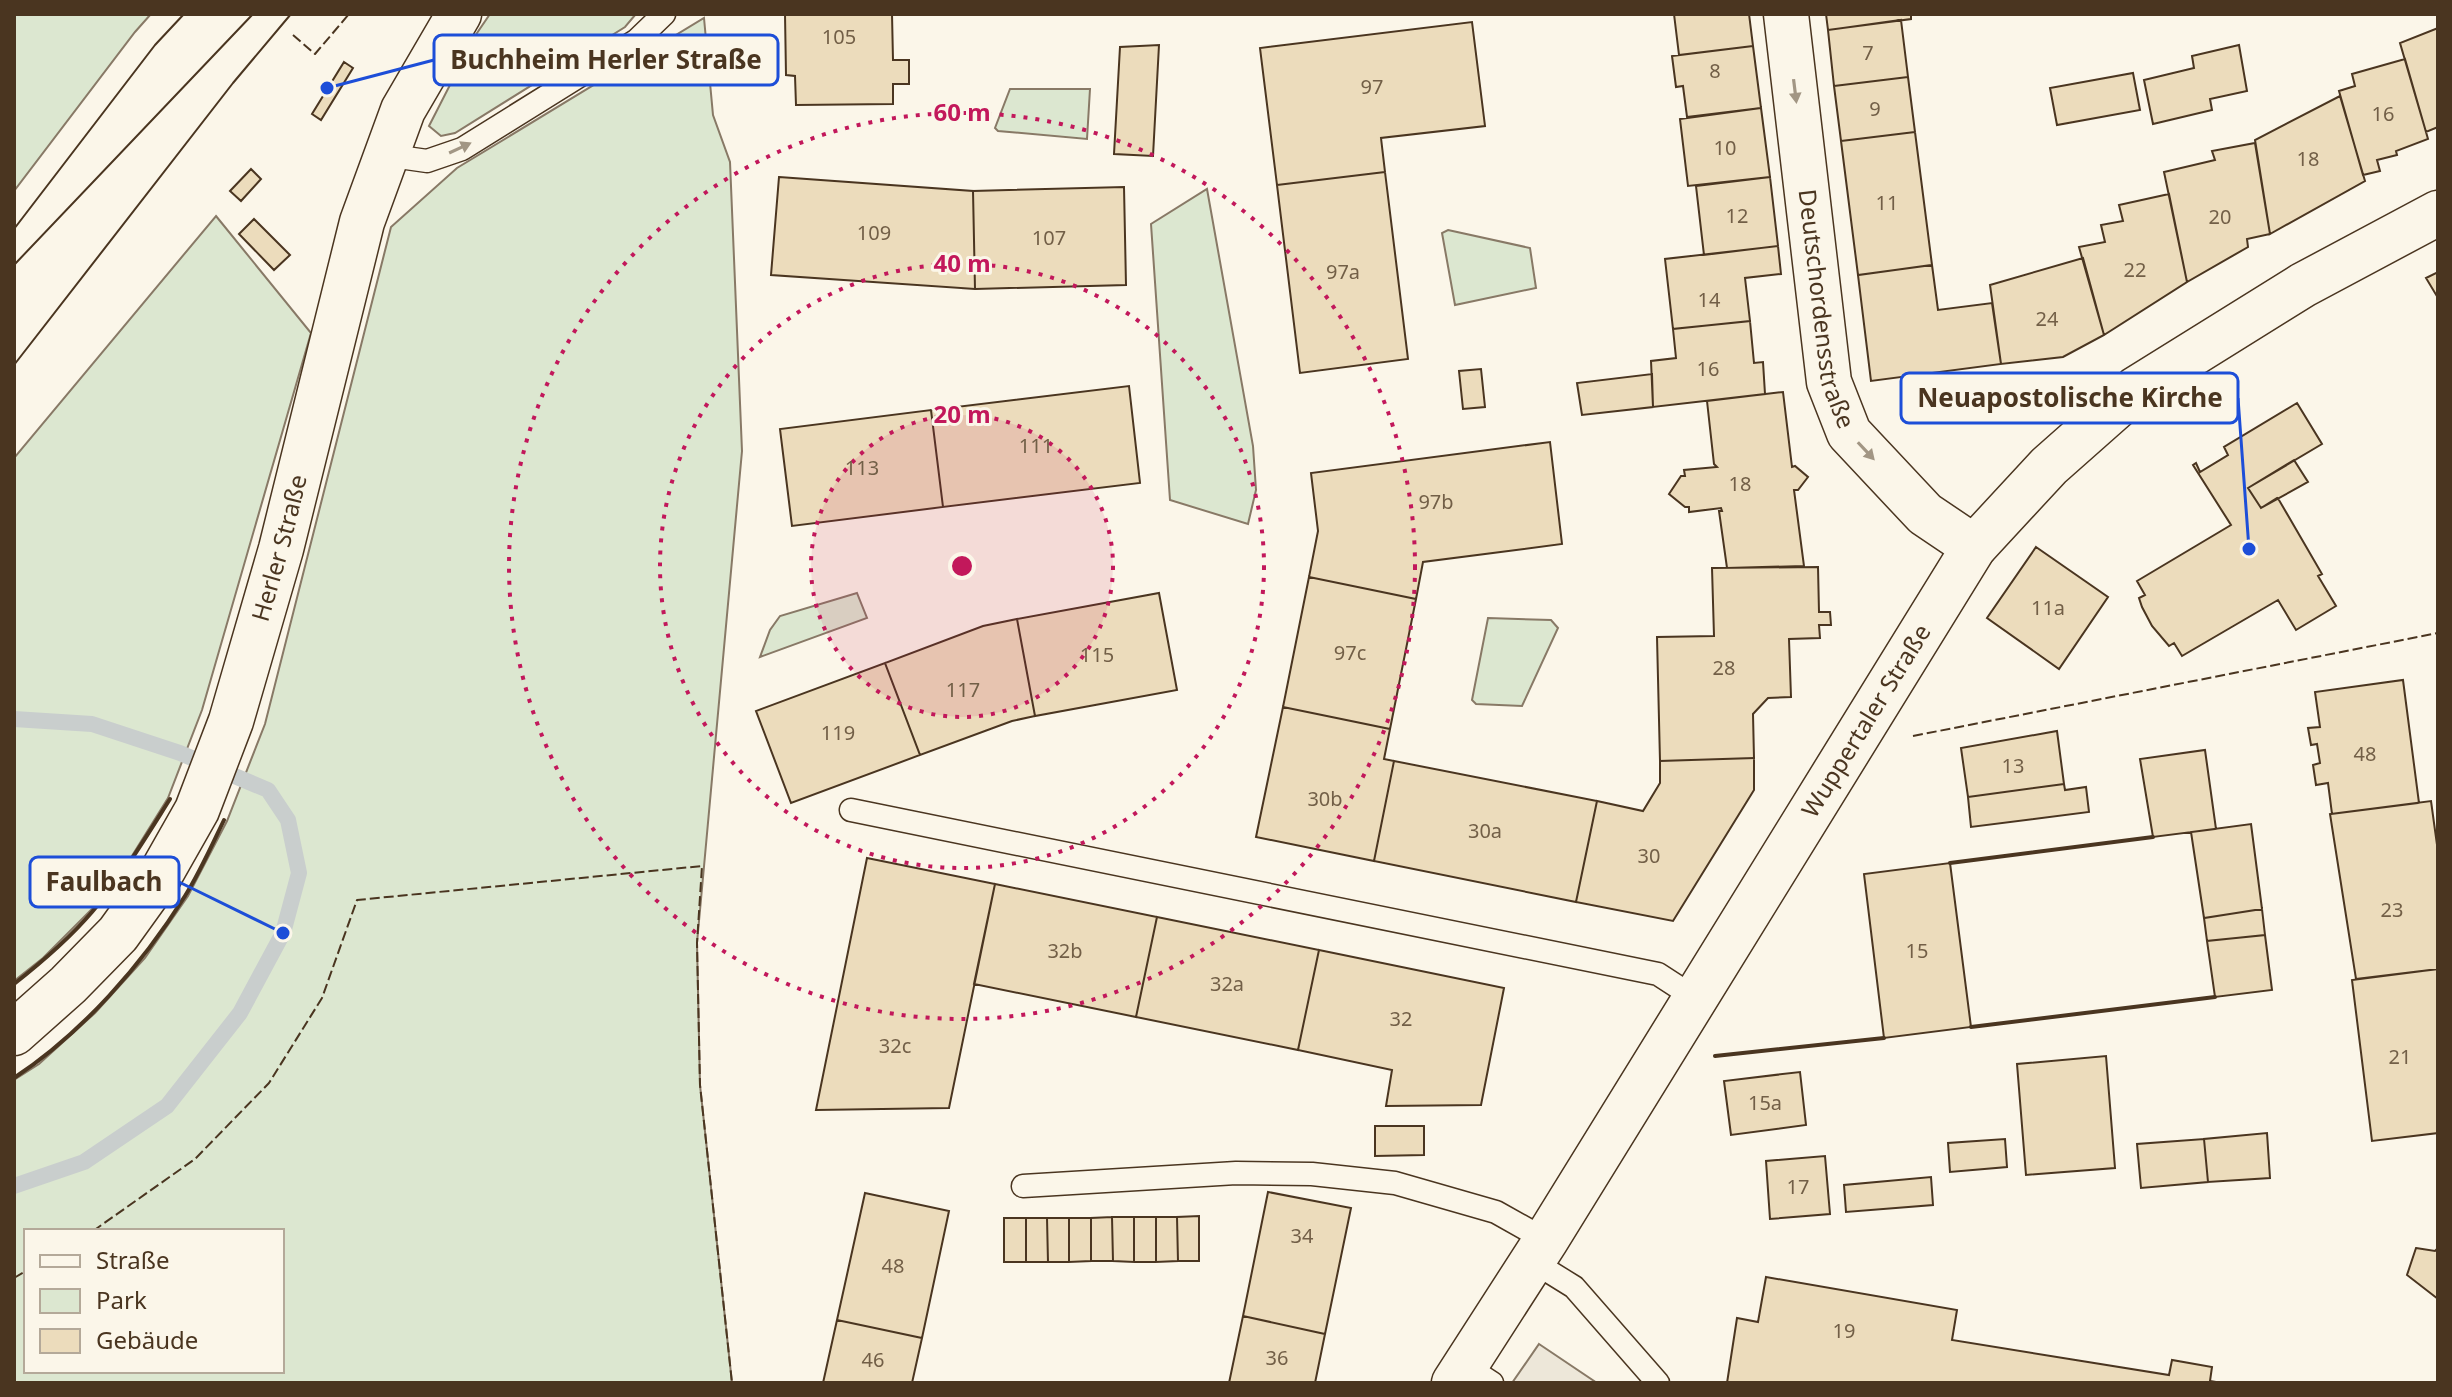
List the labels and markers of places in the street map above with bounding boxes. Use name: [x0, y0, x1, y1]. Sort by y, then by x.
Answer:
callout: Buchheim Herler Straße: [434, 35, 778, 85]
callout: Neuapostolische Kirche: [1901, 373, 2238, 423]
centre of rings: [948, 552, 976, 580]
callout: Faulbach: [30, 857, 179, 907]

